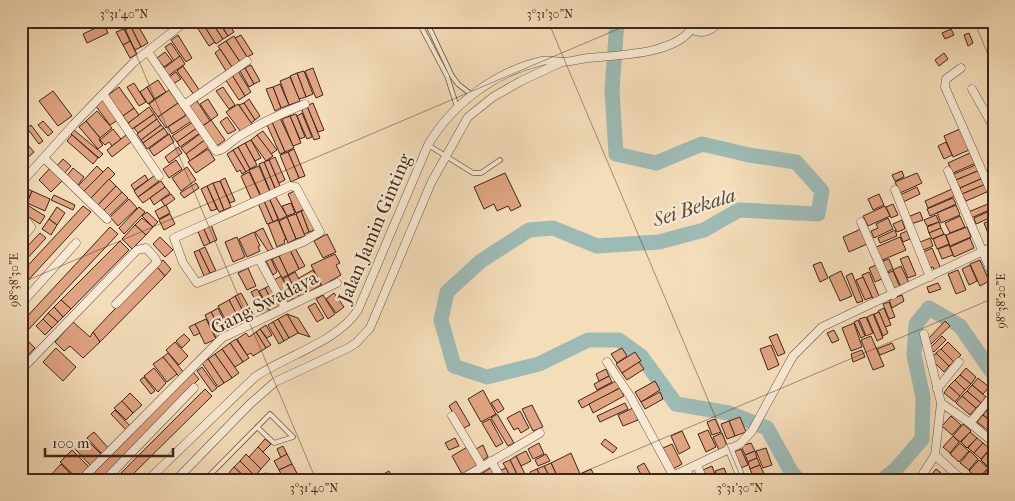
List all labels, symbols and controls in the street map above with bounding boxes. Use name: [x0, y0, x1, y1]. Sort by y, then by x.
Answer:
text: 3°31'40"N: [100, 7, 148, 21]
text: 3°31'30"N: [527, 7, 573, 21]
street label: Jalan Jamin Ginting: [333, 150, 417, 308]
water label: Sei Bekala: [649, 183, 739, 232]
text: 98°38'30"E: [7, 253, 21, 307]
street label: Gang Swadaya: [207, 266, 322, 339]
text: 98°38'20"E: [994, 273, 1008, 329]
scale bar: [45, 426, 172, 458]
text: 100 m: [52, 434, 90, 452]
text: 3°31'40"N: [290, 481, 338, 495]
text: 3°31'30"N: [717, 481, 763, 495]

